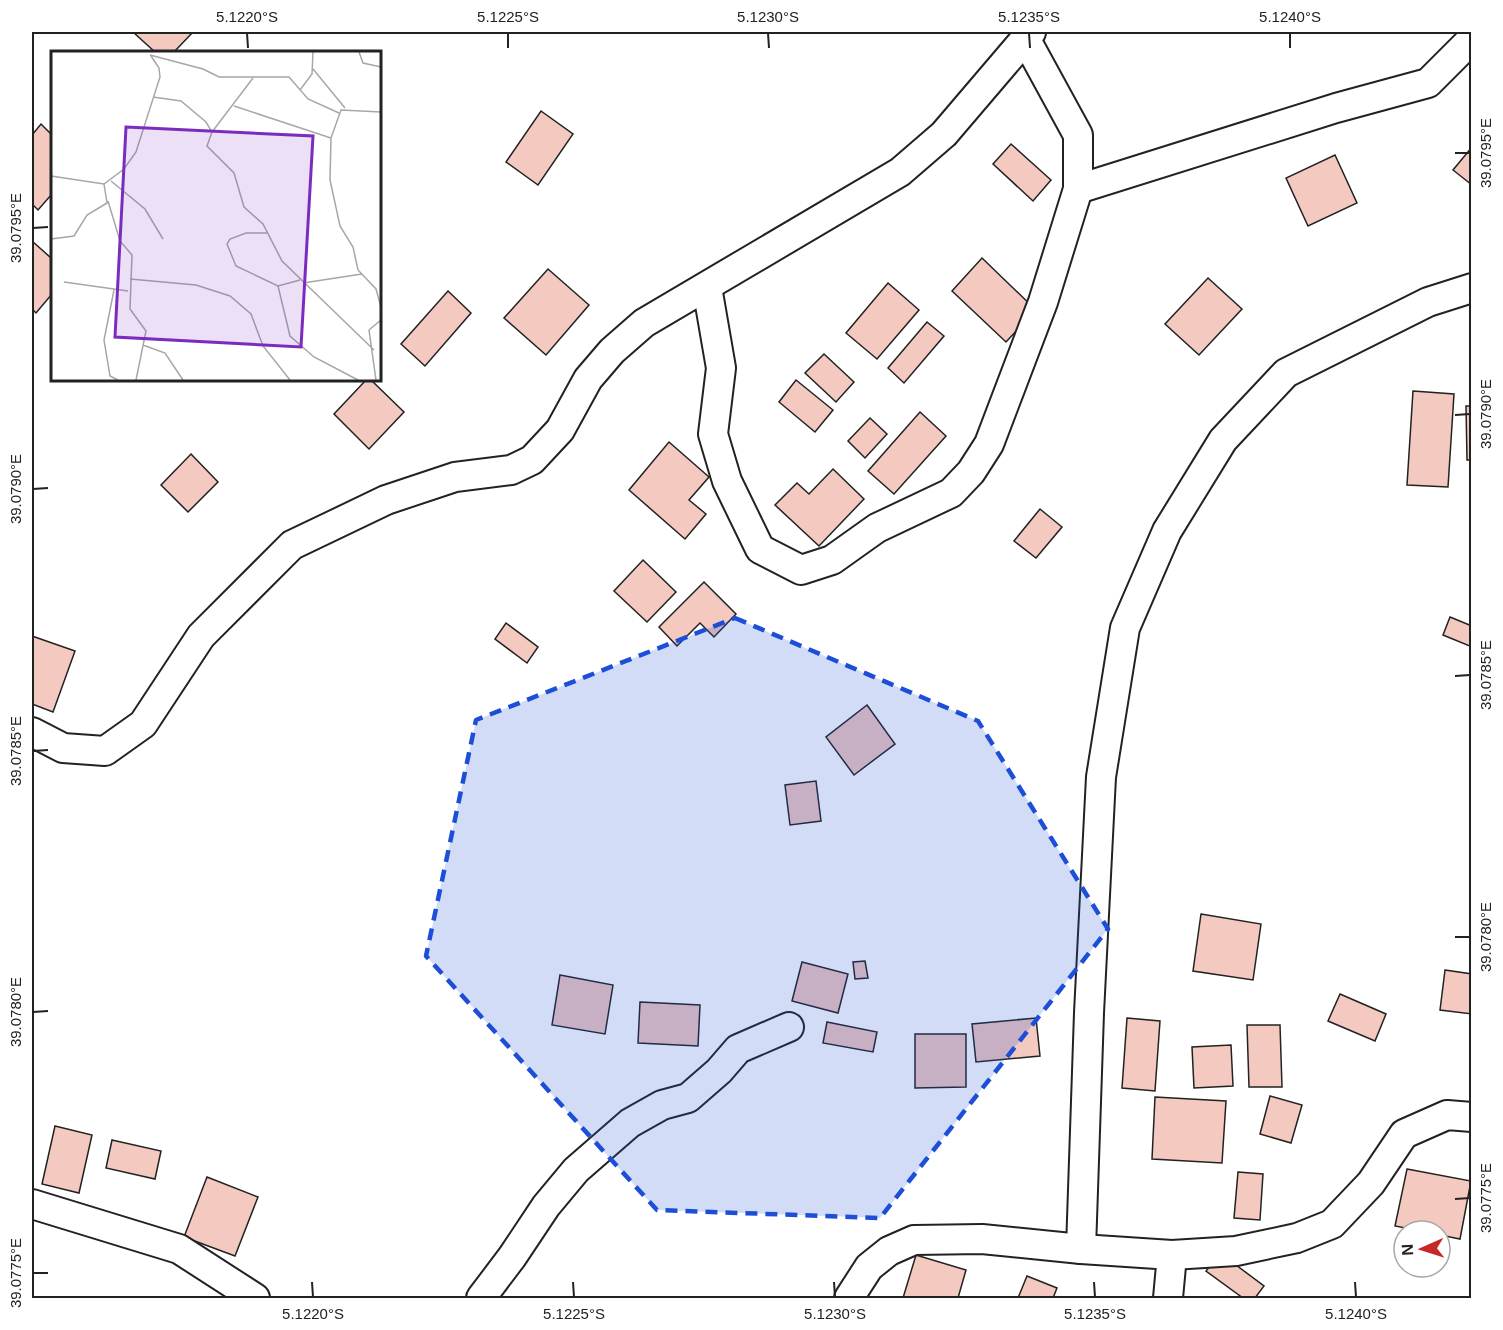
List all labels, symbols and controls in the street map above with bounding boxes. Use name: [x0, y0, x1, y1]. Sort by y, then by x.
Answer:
text: 5.1220°S: [216, 8, 278, 25]
text: 5.1225°S: [477, 8, 539, 25]
text: 5.1230°S: [737, 8, 799, 25]
text: 5.1235°S: [998, 8, 1060, 25]
text: 5.1240°S: [1259, 8, 1321, 25]
inset map: [51, 51, 381, 381]
text: 39.0795°E: [1477, 118, 1494, 188]
text: 39.0795°E: [7, 193, 24, 263]
text: 39.0790°E: [1477, 379, 1494, 449]
text: 39.0790°E: [7, 454, 24, 524]
text: 39.0785°E: [1477, 640, 1494, 710]
text: 39.0785°E: [7, 716, 24, 786]
text: 39.0780°E: [1477, 902, 1494, 972]
text: 39.0780°E: [7, 977, 24, 1047]
text: 39.0775°E: [1477, 1163, 1494, 1233]
north arrow: [1392, 1219, 1452, 1279]
text: 39.0775°E: [7, 1238, 24, 1308]
text: N: [1399, 1244, 1416, 1256]
text: 5.1220°S: [282, 1305, 344, 1322]
text: 5.1225°S: [543, 1305, 605, 1322]
text: 5.1230°S: [804, 1305, 866, 1322]
text: 5.1235°S: [1064, 1305, 1126, 1322]
text: 5.1240°S: [1325, 1305, 1387, 1322]

